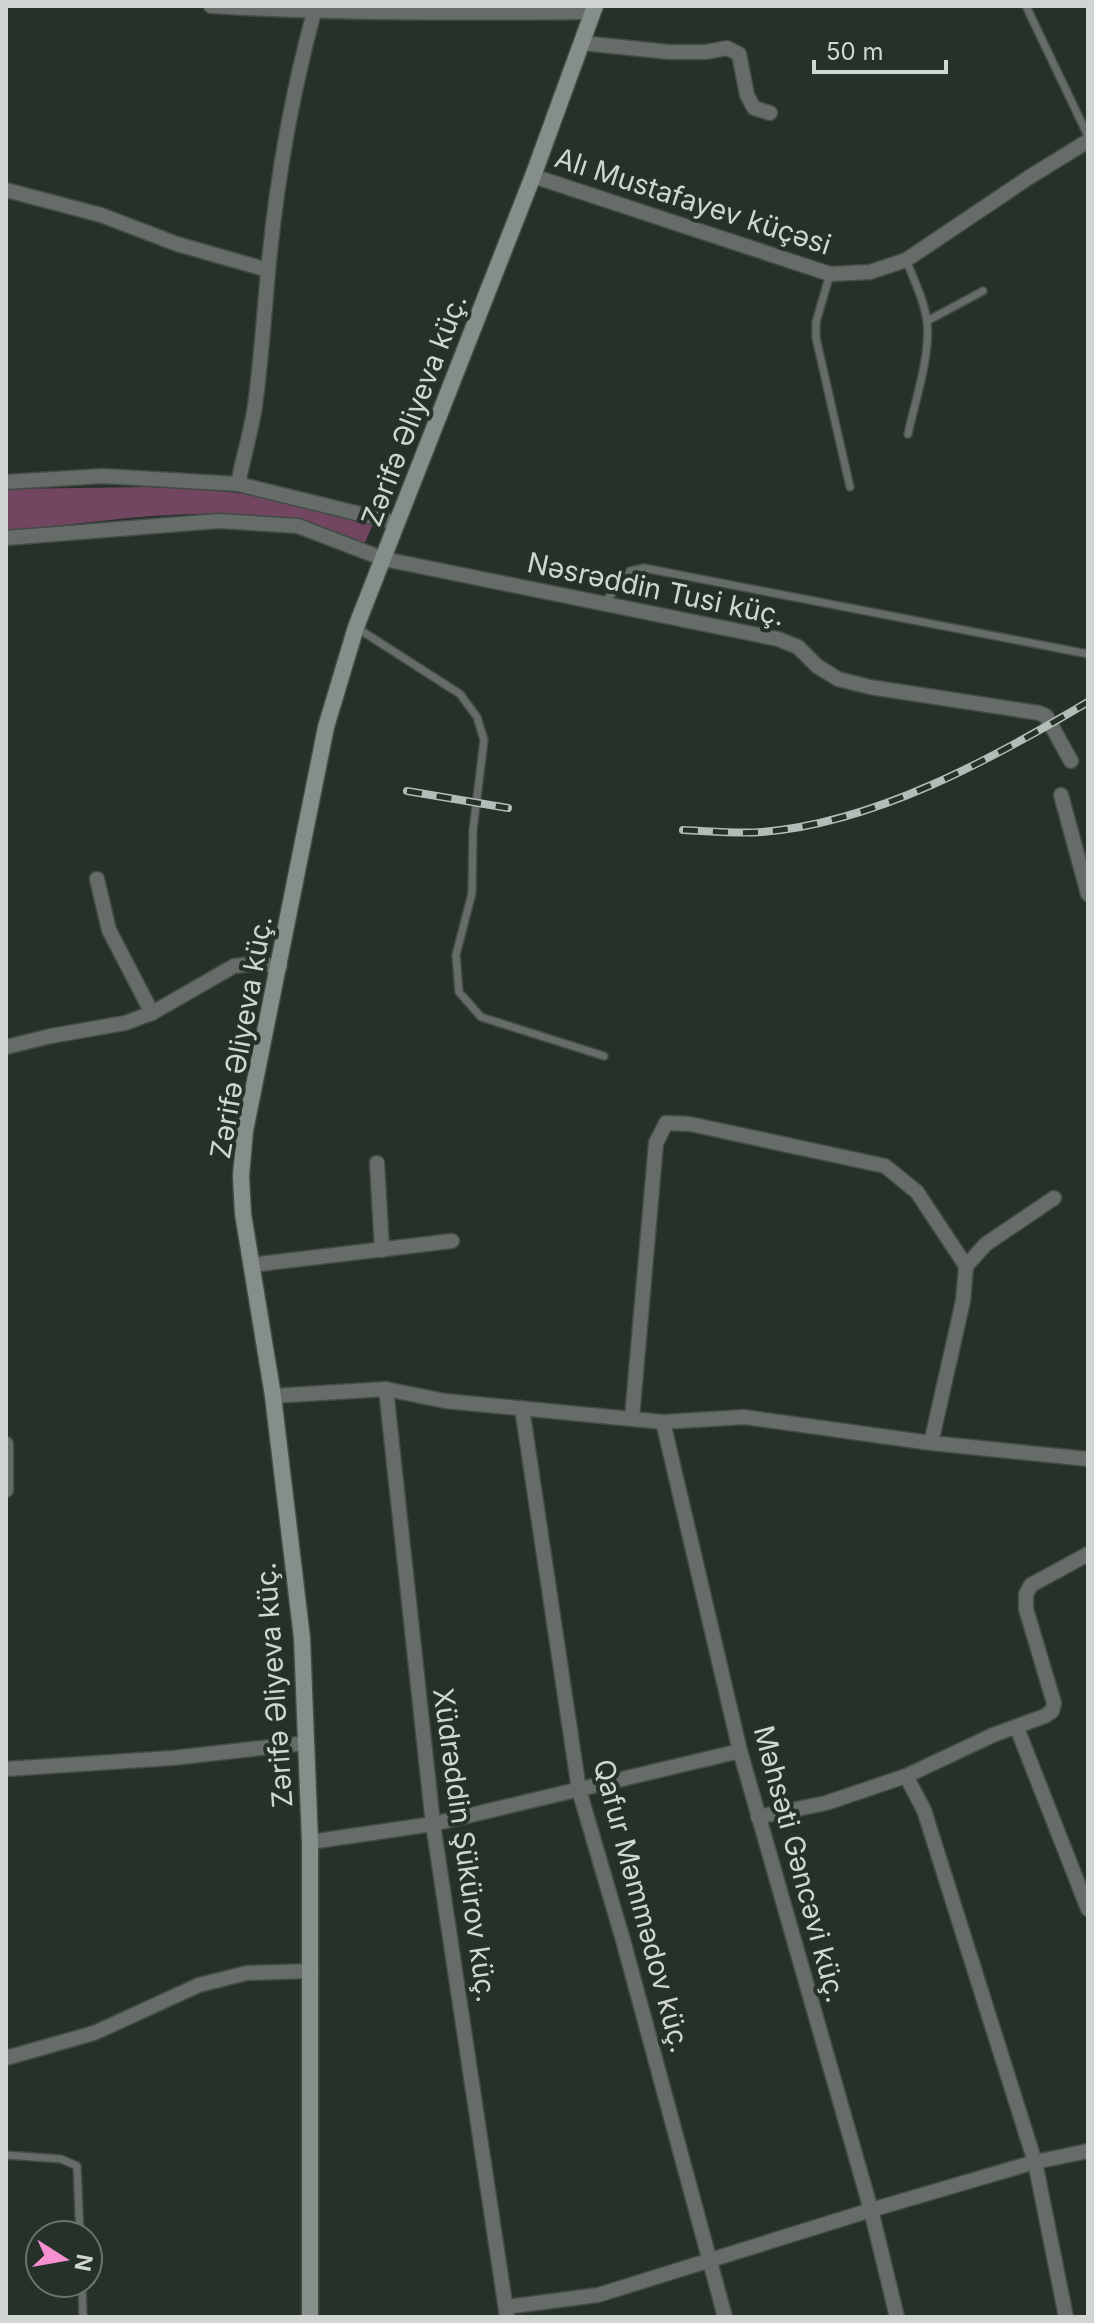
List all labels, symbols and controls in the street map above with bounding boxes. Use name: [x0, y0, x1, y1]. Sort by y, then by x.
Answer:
scale bar: [814, 24, 946, 74]
text: 50 m: [826, 37, 884, 66]
street label: Alı Mustafayev küçəsi: [551, 140, 835, 262]
street label: Zərifə Əliyeva küç.: [354, 289, 474, 531]
street label: Nəsrəddin Tusi küç.: [524, 545, 788, 633]
street label: Zərifə Əliyeva küç.: [203, 913, 279, 1161]
street label: Zərifə Əliyeva küç.: [248, 1561, 300, 1809]
street label: Xüdrəddin Şükürov küç.: [426, 1686, 504, 2004]
street label: Məhsəti Gəncəvi küç.: [747, 1722, 853, 2006]
street label: Qafur Məmmədov küç.: [586, 1756, 698, 2056]
north arrow: [24, 2219, 104, 2299]
text: N: [69, 2252, 98, 2274]

